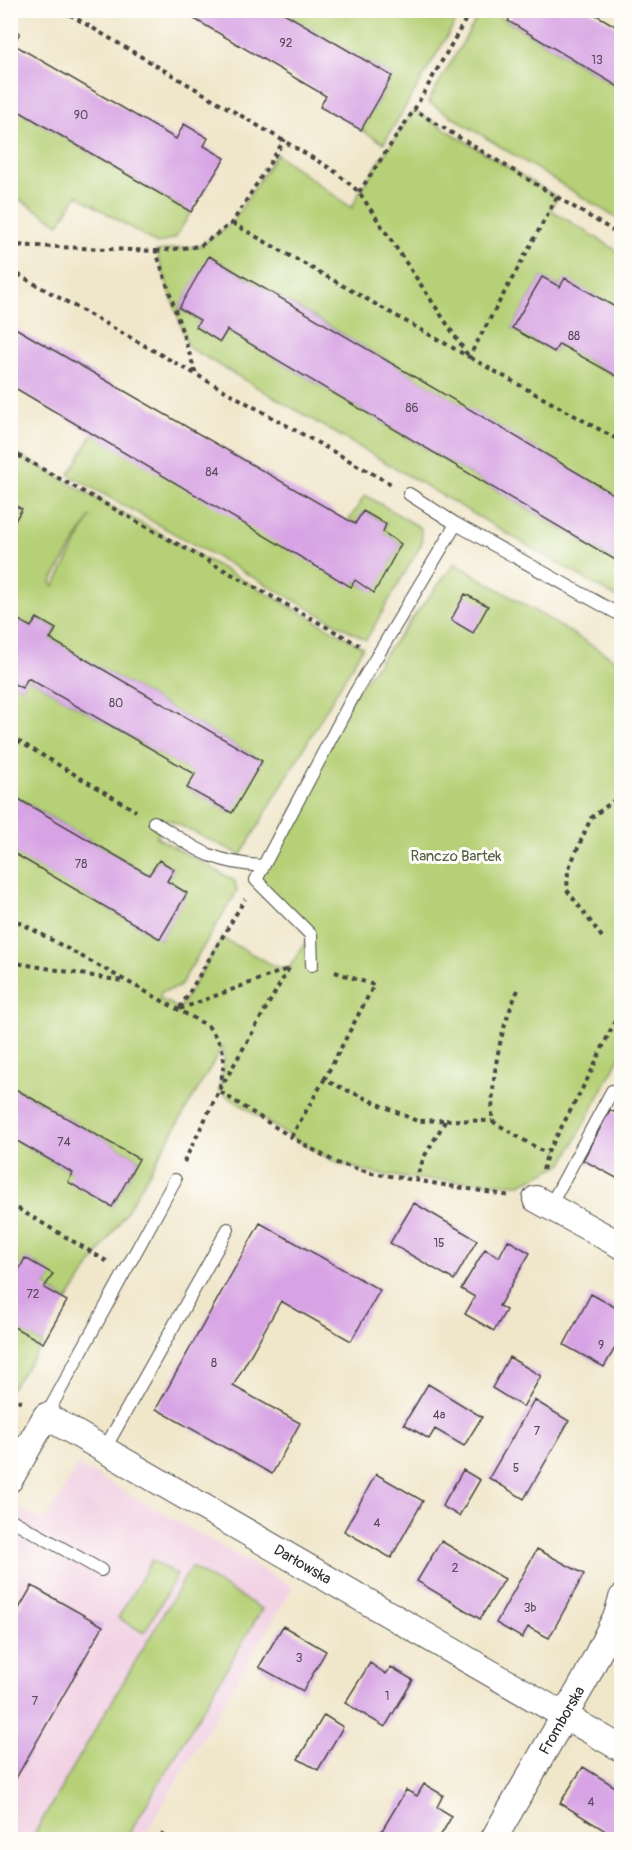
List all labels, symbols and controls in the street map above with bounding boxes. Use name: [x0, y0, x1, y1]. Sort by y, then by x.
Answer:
house number: 92: [280, 36, 293, 51]
house number: 13: [591, 53, 603, 68]
house number: 90: [74, 108, 88, 123]
house number: 88: [568, 329, 580, 344]
house number: 86: [405, 401, 419, 416]
house number: 84: [205, 465, 219, 480]
house number: 80: [109, 696, 123, 711]
park label: Ranczo Bartek: [411, 847, 502, 866]
house number: 78: [75, 857, 87, 872]
house number: 74: [57, 1135, 71, 1150]
house number: 15: [433, 1236, 445, 1251]
house number: 72: [26, 1287, 40, 1302]
house number: 9: [598, 1338, 604, 1353]
house number: 8: [211, 1356, 217, 1371]
house number: 4a: [433, 1408, 446, 1423]
house number: 7: [534, 1424, 541, 1439]
house number: 5: [513, 1461, 519, 1476]
house number: 4: [374, 1516, 381, 1531]
street label: Darłowska: [270, 1541, 335, 1589]
house number: 2: [452, 1561, 459, 1576]
house number: 3b: [524, 1601, 536, 1616]
house number: 3: [296, 1651, 303, 1666]
street label: Fromborska: [535, 1683, 589, 1758]
house number: 1: [385, 1689, 389, 1704]
house number: 7: [32, 1694, 39, 1709]
house number: 4: [588, 1795, 595, 1810]

